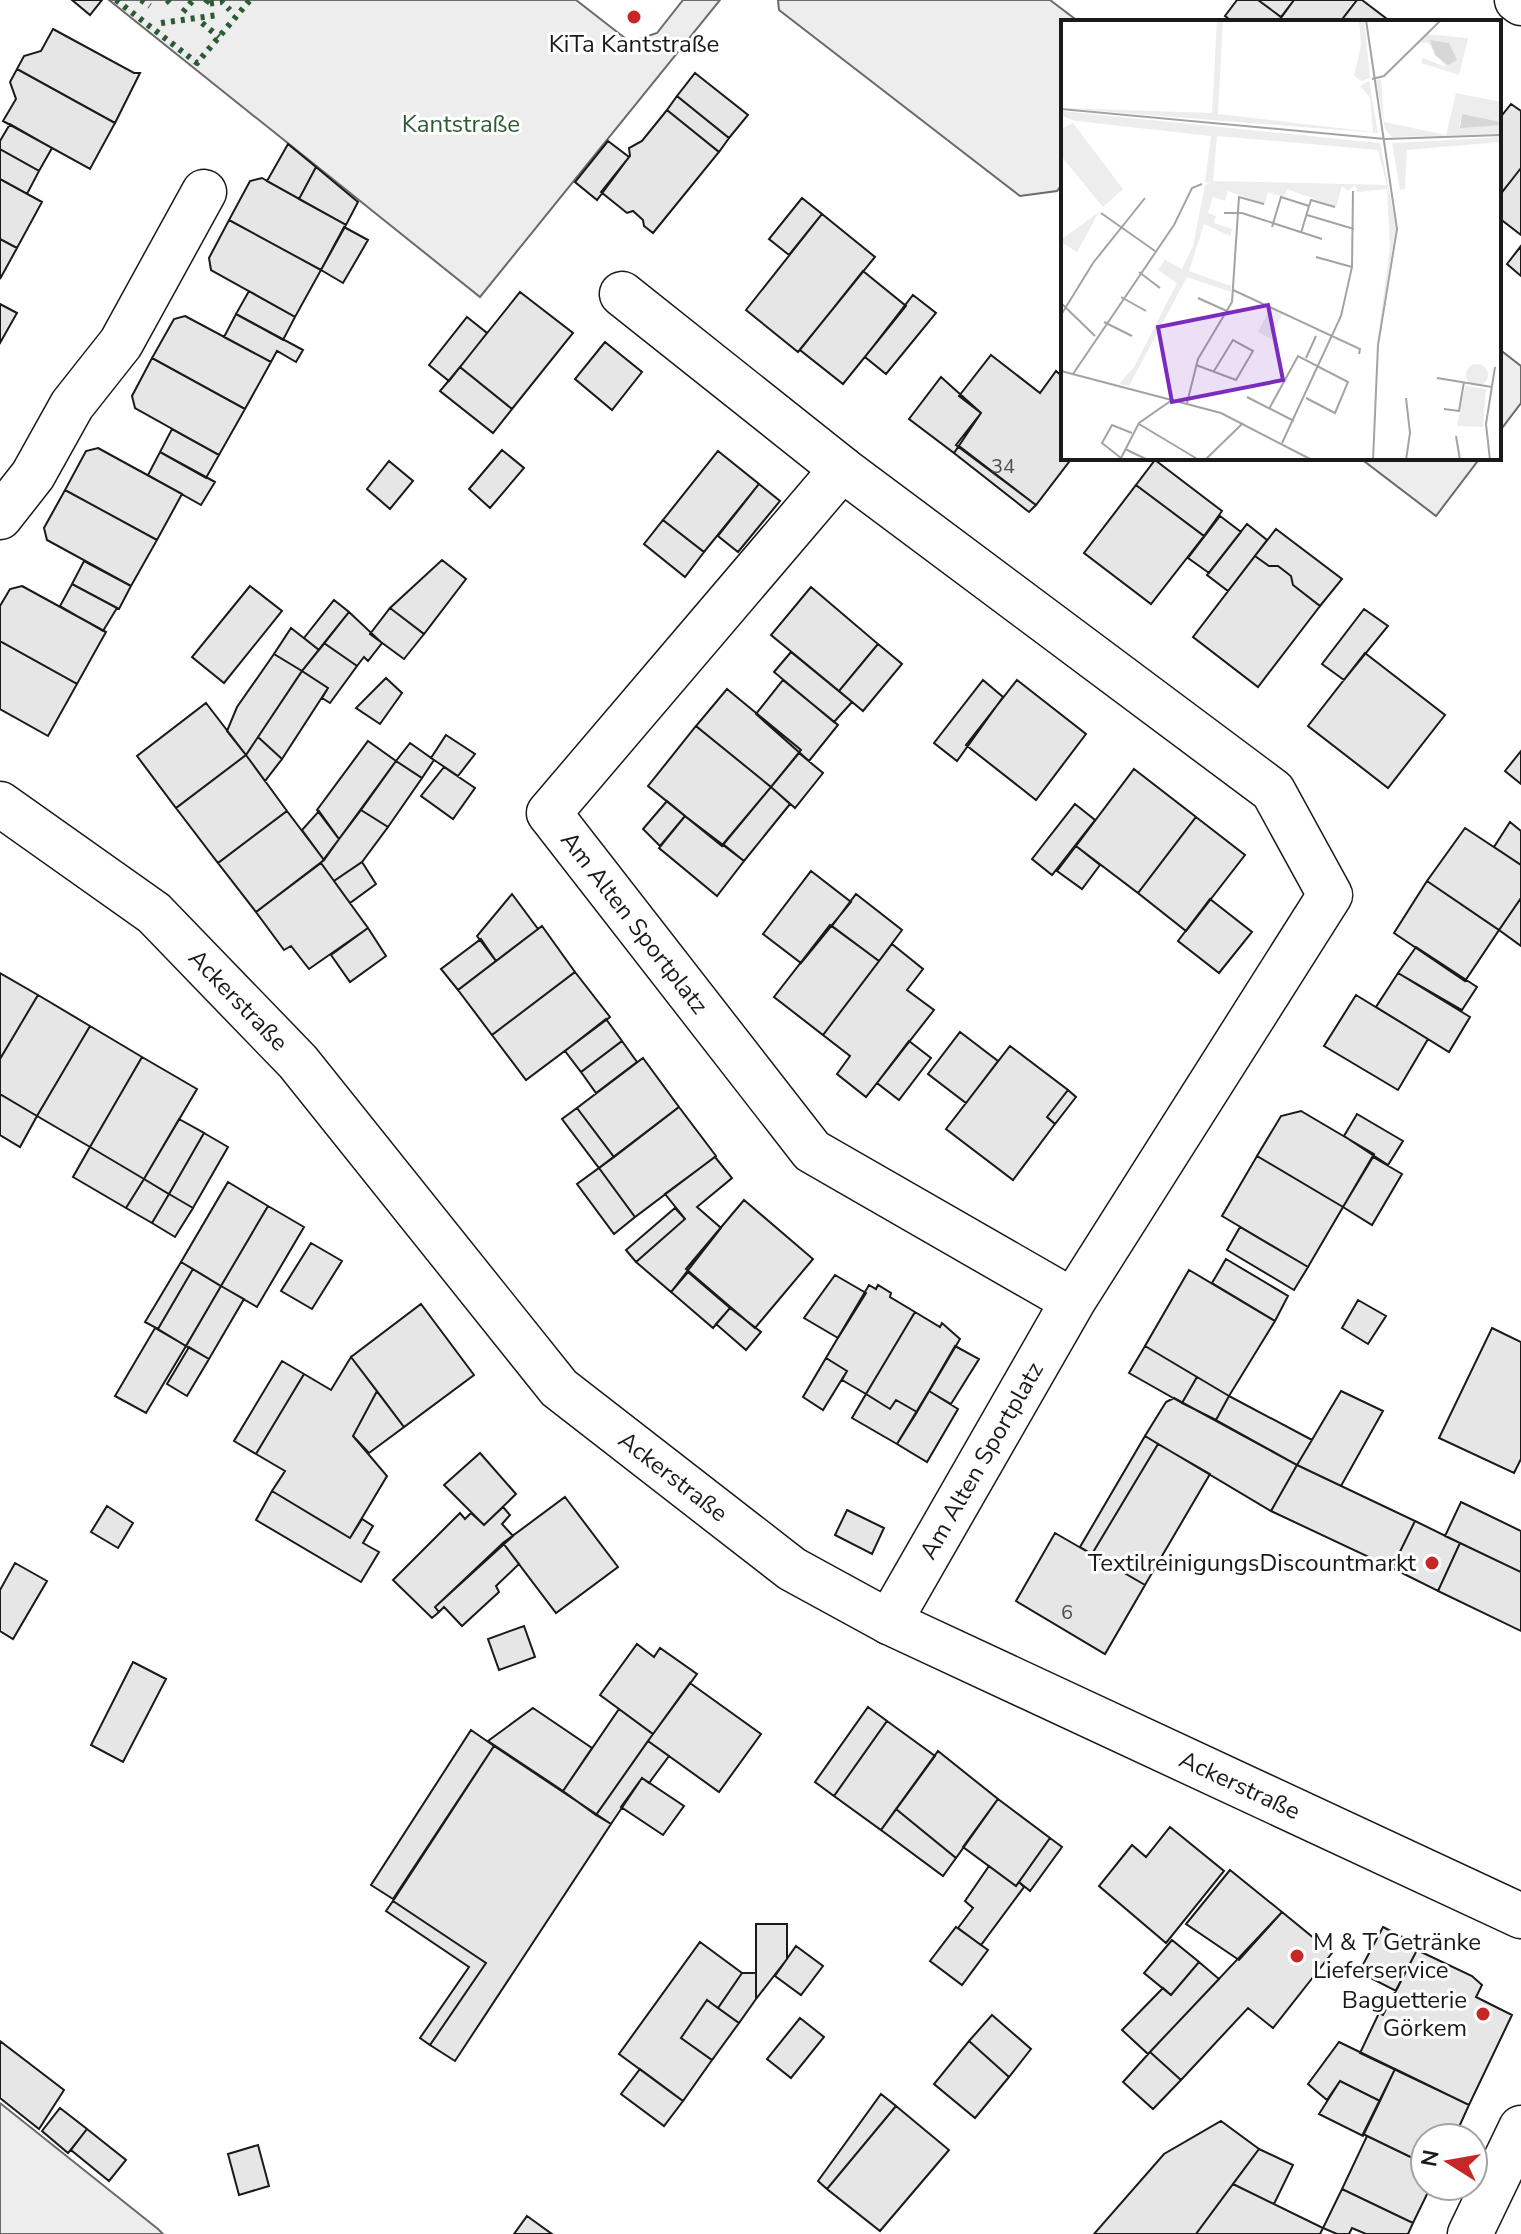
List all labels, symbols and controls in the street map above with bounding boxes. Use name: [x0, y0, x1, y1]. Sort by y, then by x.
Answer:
marker: KiTa Kantstraße: [625, 8, 643, 26]
inset map: [1061, 20, 1501, 460]
place label: KiTa Kantstraße: [549, 28, 719, 60]
park label: Kantstraße: [402, 108, 520, 140]
house number: 34: [991, 453, 1015, 480]
street label: Am Alten Sportplatz: [553, 825, 715, 1020]
street label: Ackerstraße: [182, 942, 295, 1058]
street label: Am Alten Sportplatz: [912, 1356, 1051, 1565]
street label: Ackerstraße: [612, 1424, 734, 1529]
place label: TextilreinigungsDiscountmarkt: [1088, 1547, 1417, 1579]
marker: TextilreinigungsDiscountmarkt: [1423, 1554, 1441, 1572]
house number: 6: [1061, 1599, 1073, 1626]
street label: Ackerstraße: [1174, 1743, 1306, 1827]
place label: M & T Getränke Lieferservice: [1313, 1926, 1481, 1986]
marker: M & T Getränke Lieferservice: [1288, 1947, 1306, 1965]
place label: Baguetterie Görkem: [1342, 1984, 1467, 2044]
marker: Baguetterie Görkem: [1474, 2005, 1492, 2023]
north arrow: [1409, 2122, 1489, 2202]
text: N: [1414, 2147, 1447, 2169]

